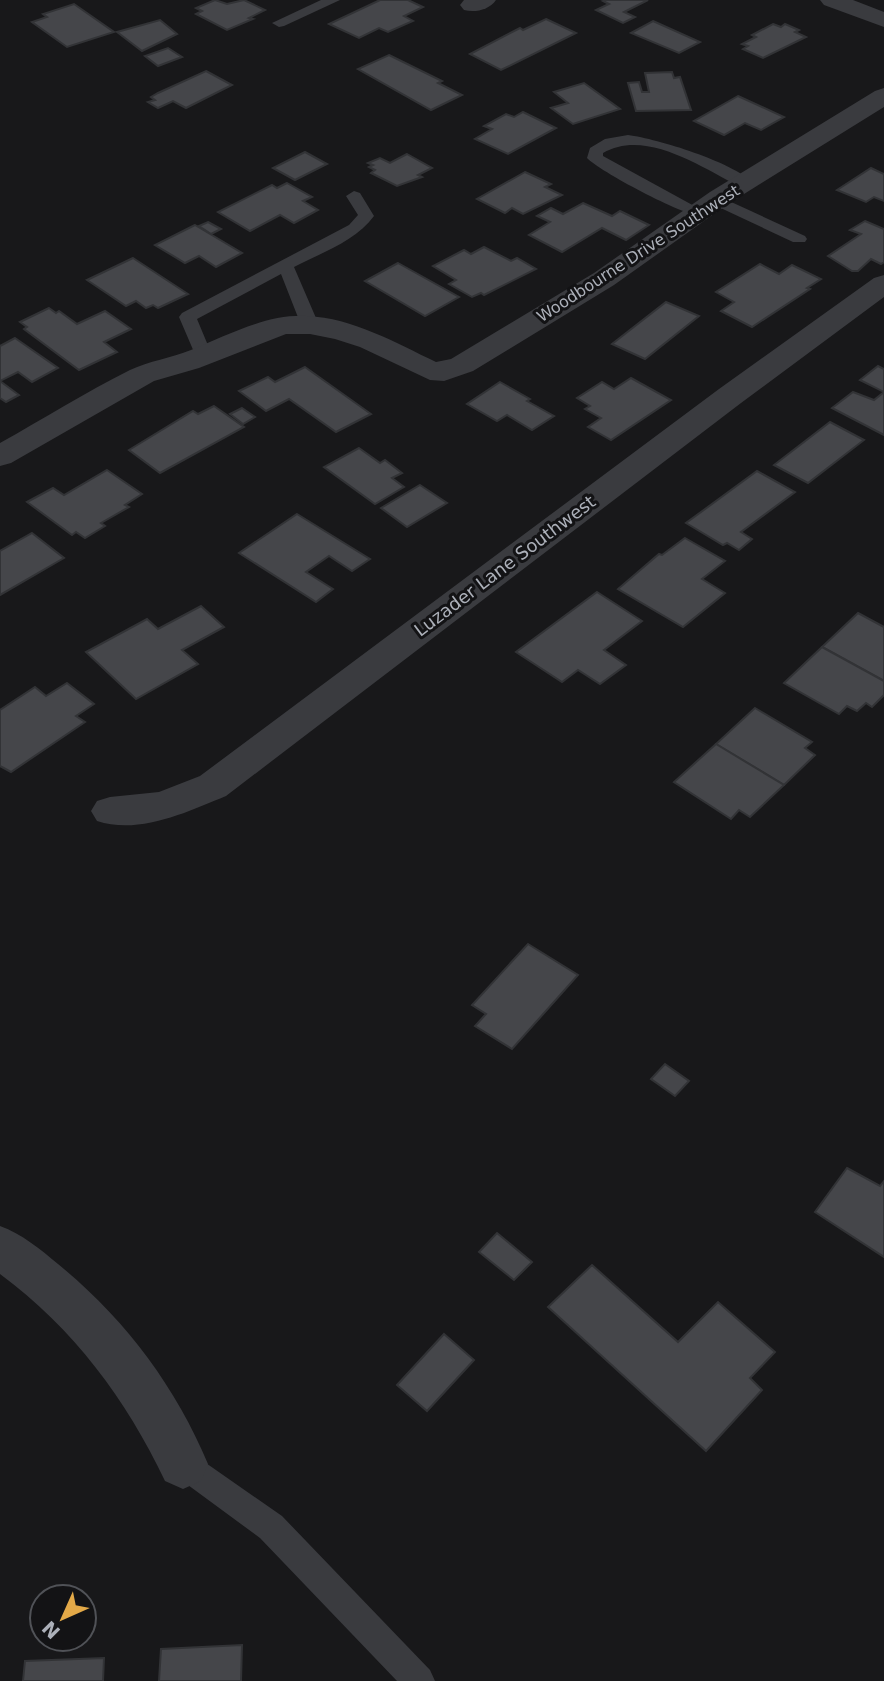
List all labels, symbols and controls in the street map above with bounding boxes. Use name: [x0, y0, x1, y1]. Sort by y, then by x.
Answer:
street label: Woodbourne Drive Southwest: [533, 181, 743, 326]
street label: Luzader Lane Southwest: [410, 491, 599, 640]
north arrow: [28, 1583, 98, 1653]
text: N: [38, 1617, 64, 1643]

